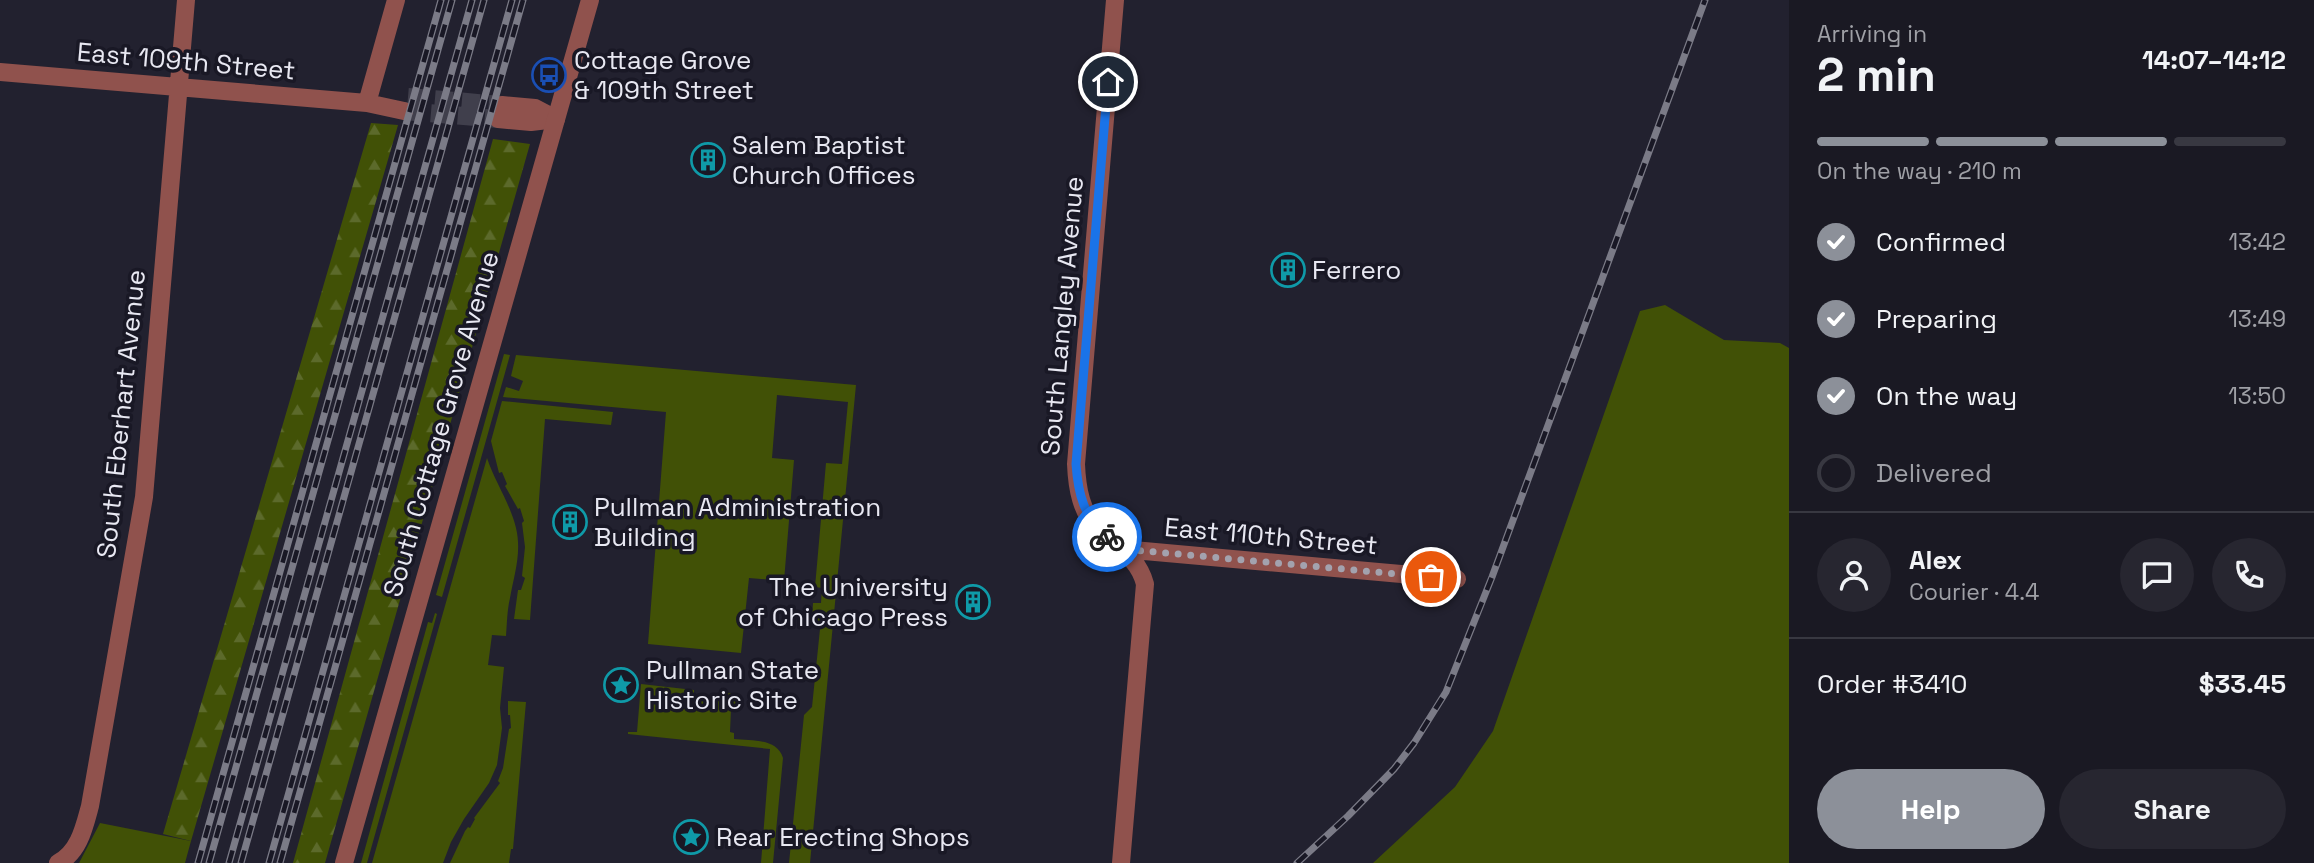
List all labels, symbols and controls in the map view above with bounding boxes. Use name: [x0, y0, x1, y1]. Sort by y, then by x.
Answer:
text: Arriving in: [1817, 19, 1927, 49]
street label: East 109th Street: [75, 35, 297, 87]
place label: Cottage Grove & 109th Street: [574, 43, 754, 107]
text: 14:07–14:12: [2142, 43, 2286, 77]
text: 2 min: [1817, 46, 1936, 104]
pin: [1078, 52, 1138, 112]
bus stop icon: Cottage Grove & 109th Street: [530, 56, 568, 94]
icon: home: [1089, 63, 1127, 101]
place label: Salem Baptist Church Offices: [732, 128, 915, 192]
building icon: Salem Baptist Church Offices: [689, 141, 727, 179]
text: On the way · 210 m: [1817, 156, 2022, 186]
street label: South Langley Avenue: [1033, 175, 1091, 457]
icon: check: [1817, 223, 1855, 261]
text: Confirmed: [1876, 225, 2006, 259]
text: 13:42: [2228, 227, 2286, 257]
street label: South Cottage Grove Avenue: [375, 247, 507, 601]
building icon: Ferrero: [1269, 251, 1307, 289]
place label: Ferrero: [1312, 253, 1401, 287]
street label: South Eberhart Avenue: [89, 268, 153, 560]
icon: check: [1817, 300, 1855, 338]
text: Preparing: [1876, 302, 1997, 336]
text: 13:49: [2228, 304, 2286, 334]
icon: check: [1817, 377, 1855, 415]
text: On the way: [1876, 379, 2017, 413]
text: 13:50: [2228, 381, 2286, 411]
text: Delivered: [1876, 456, 1992, 490]
place label: Pullman Administration Building: [594, 490, 881, 554]
courier: [1072, 502, 1142, 572]
building icon: Pullman Administration Building: [551, 503, 589, 541]
street label: East 110th Street: [1163, 510, 1379, 562]
icon: bike: [1088, 518, 1126, 556]
button: person: [1817, 538, 1891, 612]
button: chat: [2120, 538, 2194, 612]
button: phone: [2212, 538, 2286, 612]
text: Alex: [1909, 543, 1962, 577]
pin: [1401, 547, 1461, 607]
icon: bag: [1412, 558, 1450, 596]
place label: The University of Chicago Press: [738, 570, 948, 634]
text: Courier · 4.4: [1909, 577, 2039, 607]
building icon: The University of Chicago Press: [954, 583, 992, 621]
place label: Pullman State Historic Site: [646, 653, 819, 717]
place icon: Pullman State Historic Site: [602, 666, 640, 704]
text: Order #3410: [1817, 667, 1968, 701]
text: $33.45: [2199, 667, 2286, 701]
button: Help: [1817, 769, 2045, 849]
button: Share: [2059, 769, 2286, 849]
place icon: Rear Erecting Shops: [672, 818, 710, 856]
place label: Rear Erecting Shops: [716, 820, 970, 854]

